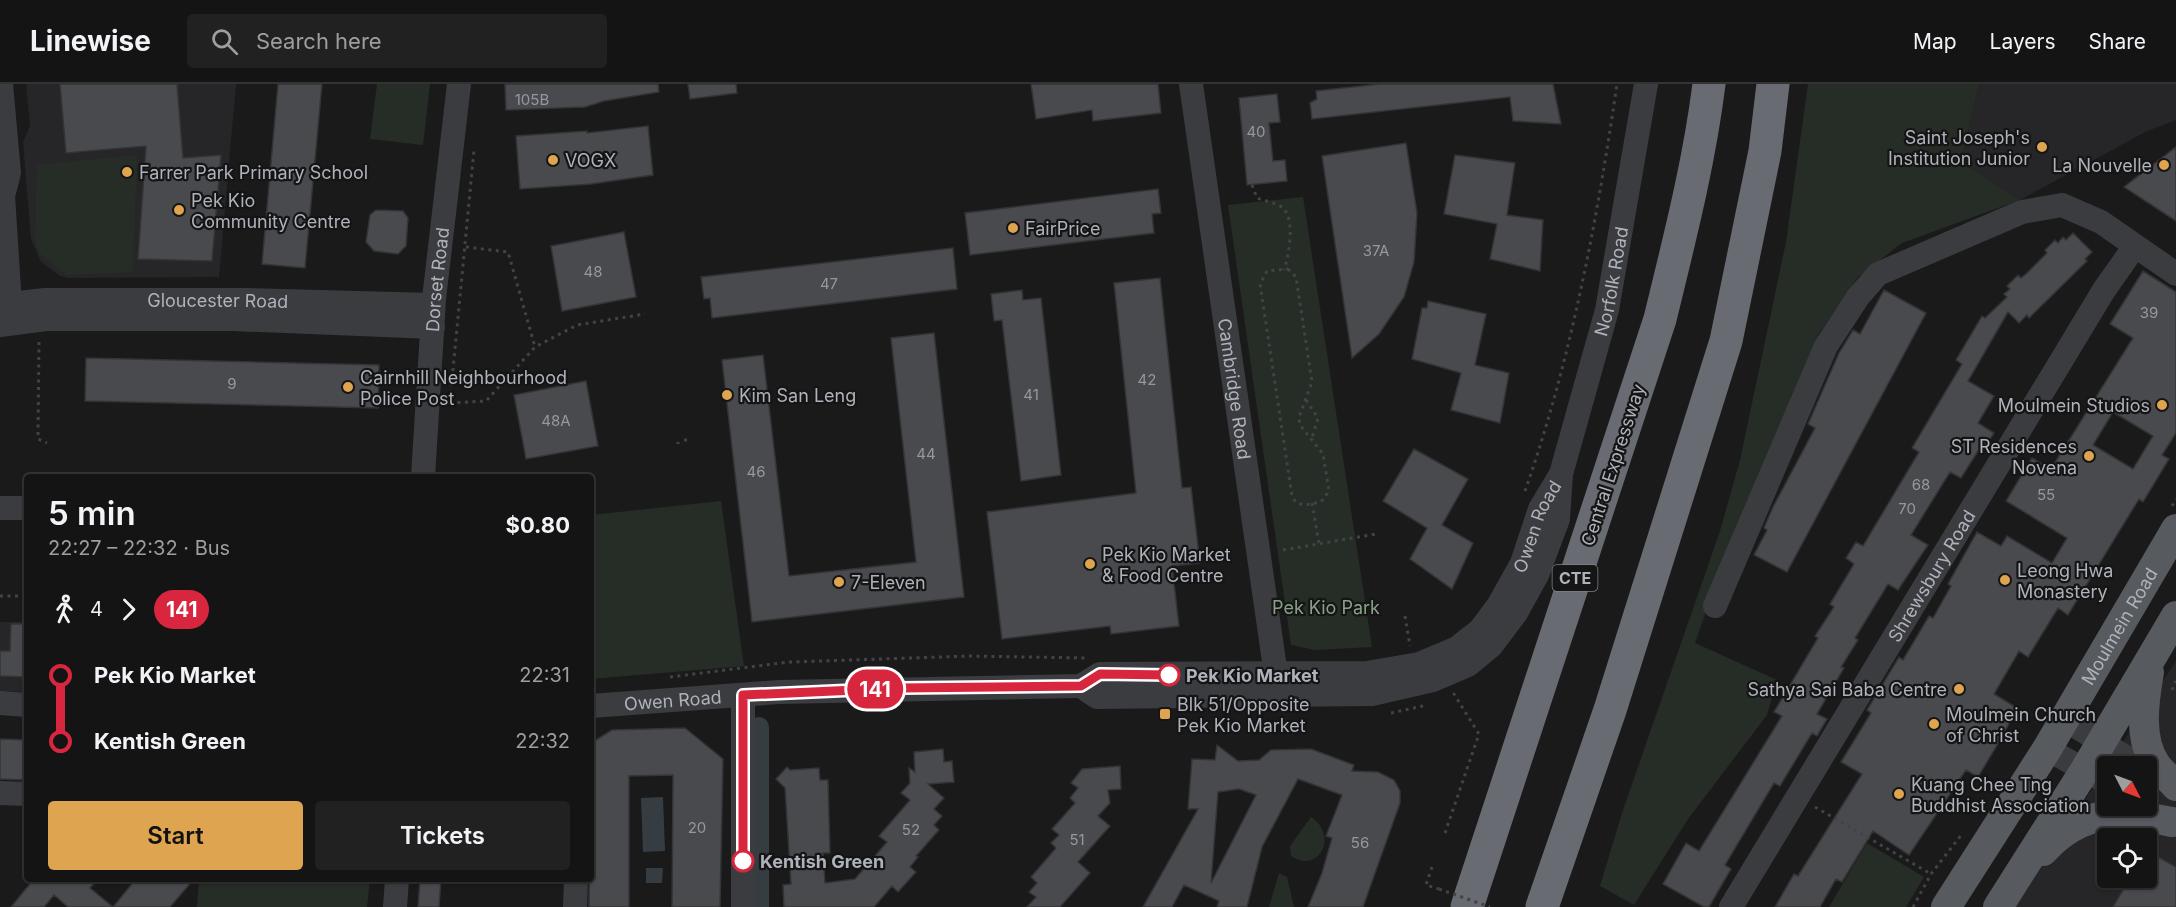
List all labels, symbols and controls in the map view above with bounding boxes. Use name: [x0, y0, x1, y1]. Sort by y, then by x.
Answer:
search box: [187, 14, 607, 68]
text: Linewise: [30, 24, 151, 58]
icon: search: [208, 25, 241, 58]
text: Search here: [256, 28, 382, 54]
text: Map: [1913, 29, 1957, 54]
text: Layers: [1990, 29, 2056, 54]
text: Share: [2089, 29, 2146, 54]
house number: 105B: [515, 90, 549, 109]
house number: 40: [1246, 122, 1266, 141]
place label: Saint Joseph's Institution Junior: [1888, 127, 2030, 169]
marker: Saint Joseph's Institution Junior: [2035, 140, 2049, 154]
place label: VOGX: [565, 150, 616, 171]
marker: VOGX: [546, 153, 560, 167]
place label: La Nouvelle: [2052, 155, 2152, 176]
marker: La Nouvelle: [2157, 158, 2171, 172]
place label: Farrer Park Primary School: [139, 162, 368, 183]
marker: Farrer Park Primary School: [120, 165, 134, 179]
place label: Pek Kio Community Centre: [191, 190, 351, 232]
marker: Pek Kio Community Centre: [172, 203, 186, 217]
place label: FairPrice: [1025, 218, 1100, 239]
marker: FairPrice: [1006, 221, 1020, 235]
street label: Norfolk Road: [1590, 225, 1632, 338]
street label: Dorset Road: [421, 226, 453, 332]
house number: 37A: [1363, 241, 1389, 260]
house number: 48: [584, 262, 602, 281]
house number: 47: [820, 274, 838, 293]
street label: Gloucester Road: [147, 289, 289, 312]
house number: 39: [2140, 303, 2158, 322]
street label: Cambridge Road: [1214, 317, 1255, 461]
place label: Cairnhill Neighbourhood Police Post: [360, 367, 567, 409]
house number: 42: [1138, 370, 1156, 389]
house number: 9: [227, 374, 237, 393]
marker: Cairnhill Neighbourhood Police Post: [341, 380, 355, 394]
street label: Central Expressway: [1577, 381, 1649, 549]
place label: Kim San Leng: [739, 385, 856, 406]
house number: 41: [1023, 385, 1039, 404]
marker: Kim San Leng: [720, 388, 734, 402]
place label: Moulmein Studios: [1998, 395, 2150, 416]
marker: Moulmein Studios: [2155, 398, 2169, 412]
house number: 48A: [541, 411, 571, 430]
place label: ST Residences Novena: [1951, 436, 2077, 478]
house number: 44: [916, 444, 936, 463]
marker: ST Residences Novena: [2082, 449, 2096, 463]
house number: 46: [747, 462, 766, 481]
house number: 68: [1912, 475, 1930, 494]
street label: Owen Road: [1508, 477, 1565, 576]
house number: 55: [2037, 485, 2055, 504]
text: 5 min: [48, 493, 136, 533]
house number: 70: [1898, 499, 1916, 518]
street label: Shrewsbury Road: [1883, 506, 1979, 646]
text: $0.80: [506, 512, 570, 538]
text: 22:27 – 22:32 · Bus: [48, 536, 230, 560]
place label: Pek Kio Market & Food Centre: [1102, 544, 1231, 586]
marker: Pek Kio Market & Food Centre: [1083, 557, 1097, 571]
place label: Leong Hwa Monastery: [2017, 560, 2113, 602]
street label: Moulmein Road: [2077, 564, 2161, 688]
road number: CTE: [1552, 565, 1598, 591]
place label: 7-Eleven: [851, 572, 926, 593]
marker: Leong Hwa Monastery: [1998, 573, 2012, 587]
marker: 7-Eleven: [832, 575, 846, 589]
icon: walk: [48, 593, 81, 626]
icon: forward: [112, 593, 145, 626]
text: 4: [90, 597, 103, 621]
text: 141: [166, 597, 197, 622]
park label: Pek Kio Park: [1272, 597, 1380, 618]
text: Pek Kio Market: [94, 662, 256, 688]
text: 22:31: [519, 663, 570, 687]
marker: Pek Kio Market: [1158, 664, 1180, 686]
place label: Pek Kio Market: [1186, 665, 1319, 686]
line badge: 141: [840, 670, 910, 708]
text: 141: [859, 677, 891, 702]
place label: Sathya Sai Baba Centre: [1747, 679, 1947, 700]
marker: Sathya Sai Baba Centre: [1952, 682, 1966, 696]
street label: Owen Road: [623, 686, 722, 714]
place label: Blk 51/Opposite Pek Kio Market: [1177, 694, 1310, 736]
place label: Moulmein Church of Christ: [1946, 704, 2096, 746]
marker: Blk 51/Opposite Pek Kio Market: [1158, 707, 1172, 721]
marker: Moulmein Church of Christ: [1927, 717, 1941, 731]
text: Kentish Green: [94, 728, 246, 754]
text: 22:32: [515, 729, 570, 753]
north arrow: [2097, 756, 2157, 816]
map controls: [2097, 756, 2157, 888]
place label: Kuang Chee Tng Buddhist Association: [1911, 774, 2090, 816]
marker: Kuang Chee Tng Buddhist Association: [1892, 787, 1906, 801]
button: Start: [48, 801, 303, 870]
button: Tickets: [315, 801, 570, 870]
house number: 20: [688, 818, 706, 837]
house number: 52: [902, 820, 920, 839]
button: locate: [2097, 828, 2157, 888]
house number: 51: [1069, 830, 1085, 849]
house number: 56: [1351, 833, 1369, 852]
marker: Kentish Green: [732, 850, 754, 872]
place label: Kentish Green: [760, 851, 884, 872]

